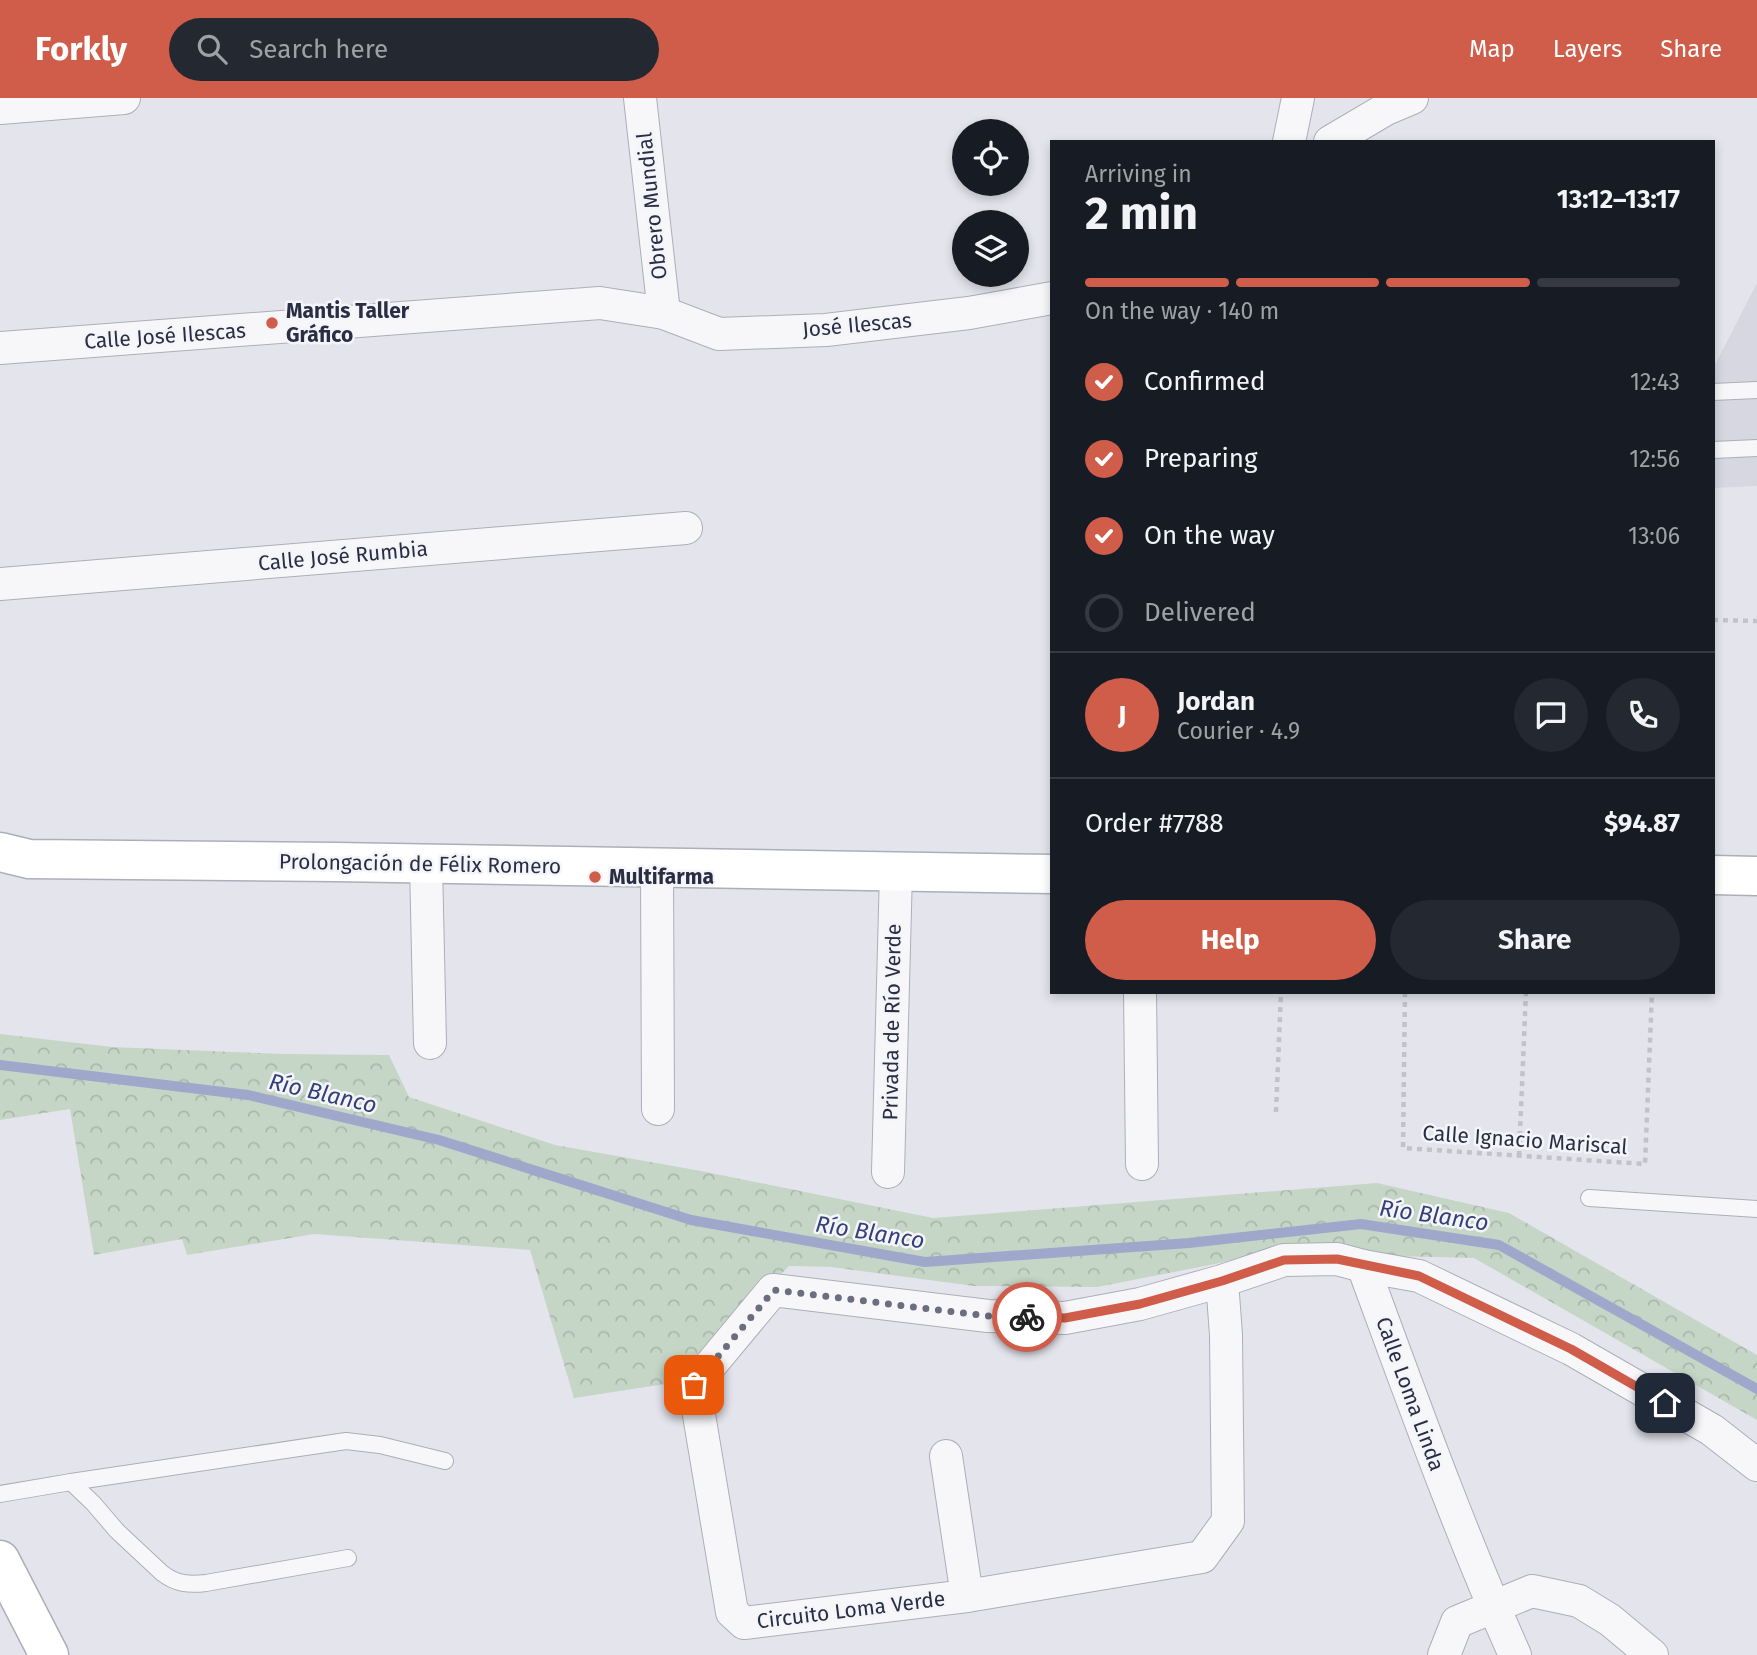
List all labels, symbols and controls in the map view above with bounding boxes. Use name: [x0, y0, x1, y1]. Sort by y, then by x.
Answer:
search box: [169, 18, 659, 81]
text: Forkly: [35, 29, 127, 69]
icon: search: [193, 30, 231, 68]
text: Search here: [249, 34, 388, 65]
text: Map: [1469, 35, 1515, 63]
text: Layers: [1553, 35, 1622, 63]
text: Share: [1660, 35, 1722, 63]
map controls: [952, 119, 1029, 287]
button: locate: [952, 119, 1029, 196]
street label: Obrero Mundial: [631, 131, 673, 281]
text: Arriving in: [1085, 160, 1192, 188]
text: 13:12–13:17: [1557, 184, 1680, 215]
text: 2 min: [1085, 186, 1198, 241]
button: layers: [952, 210, 1029, 287]
text: On the way · 140 m: [1085, 297, 1279, 325]
place label: Mantis Taller Gráfico: [286, 298, 410, 348]
street label: José Ilescas: [801, 307, 913, 343]
marker: Mantis Taller Gráfico: [264, 315, 280, 331]
street label: Calle José Ilescas: [83, 317, 247, 355]
icon: check: [1085, 363, 1123, 401]
text: Confirmed: [1144, 366, 1265, 397]
text: 12:43: [1630, 368, 1680, 396]
icon: check: [1085, 440, 1123, 478]
text: Preparing: [1144, 443, 1257, 474]
text: 12:56: [1629, 445, 1680, 473]
icon: check: [1085, 517, 1123, 555]
text: On the way: [1144, 520, 1275, 551]
text: 13:06: [1628, 522, 1680, 550]
street label: Calle José Rumbia: [257, 536, 429, 576]
text: Delivered: [1144, 597, 1256, 628]
button: chat: [1514, 678, 1588, 752]
button: phone: [1606, 678, 1680, 752]
text: Jordan: [1177, 686, 1255, 717]
text: J: [1118, 700, 1126, 731]
text: Courier · 4.9: [1177, 717, 1300, 745]
text: Order #7788: [1085, 808, 1224, 839]
text: $94.87: [1604, 808, 1680, 839]
street label: Prolongación de Félix Romero: [279, 849, 561, 879]
place label: Multifarma: [609, 864, 714, 890]
marker: Multifarma: [587, 869, 603, 885]
button: Help: [1085, 900, 1376, 980]
button: Share: [1390, 900, 1680, 980]
street label: Privada de Río Verde: [877, 923, 907, 1121]
water label: Río Blanco: [266, 1067, 380, 1119]
street label: Calle Ignacio Mariscal: [1422, 1120, 1628, 1160]
water label: Río Blanco: [1378, 1193, 1490, 1237]
water label: Río Blanco: [814, 1210, 926, 1254]
courier: [992, 1282, 1062, 1352]
icon: bike: [1008, 1298, 1046, 1336]
street label: Calle Loma Linda: [1370, 1314, 1450, 1474]
pin: [664, 1355, 724, 1415]
icon: bag: [675, 1366, 713, 1404]
pin: [1635, 1373, 1695, 1433]
icon: home: [1646, 1384, 1684, 1422]
street label: Circuito Loma Verde: [755, 1586, 947, 1634]

